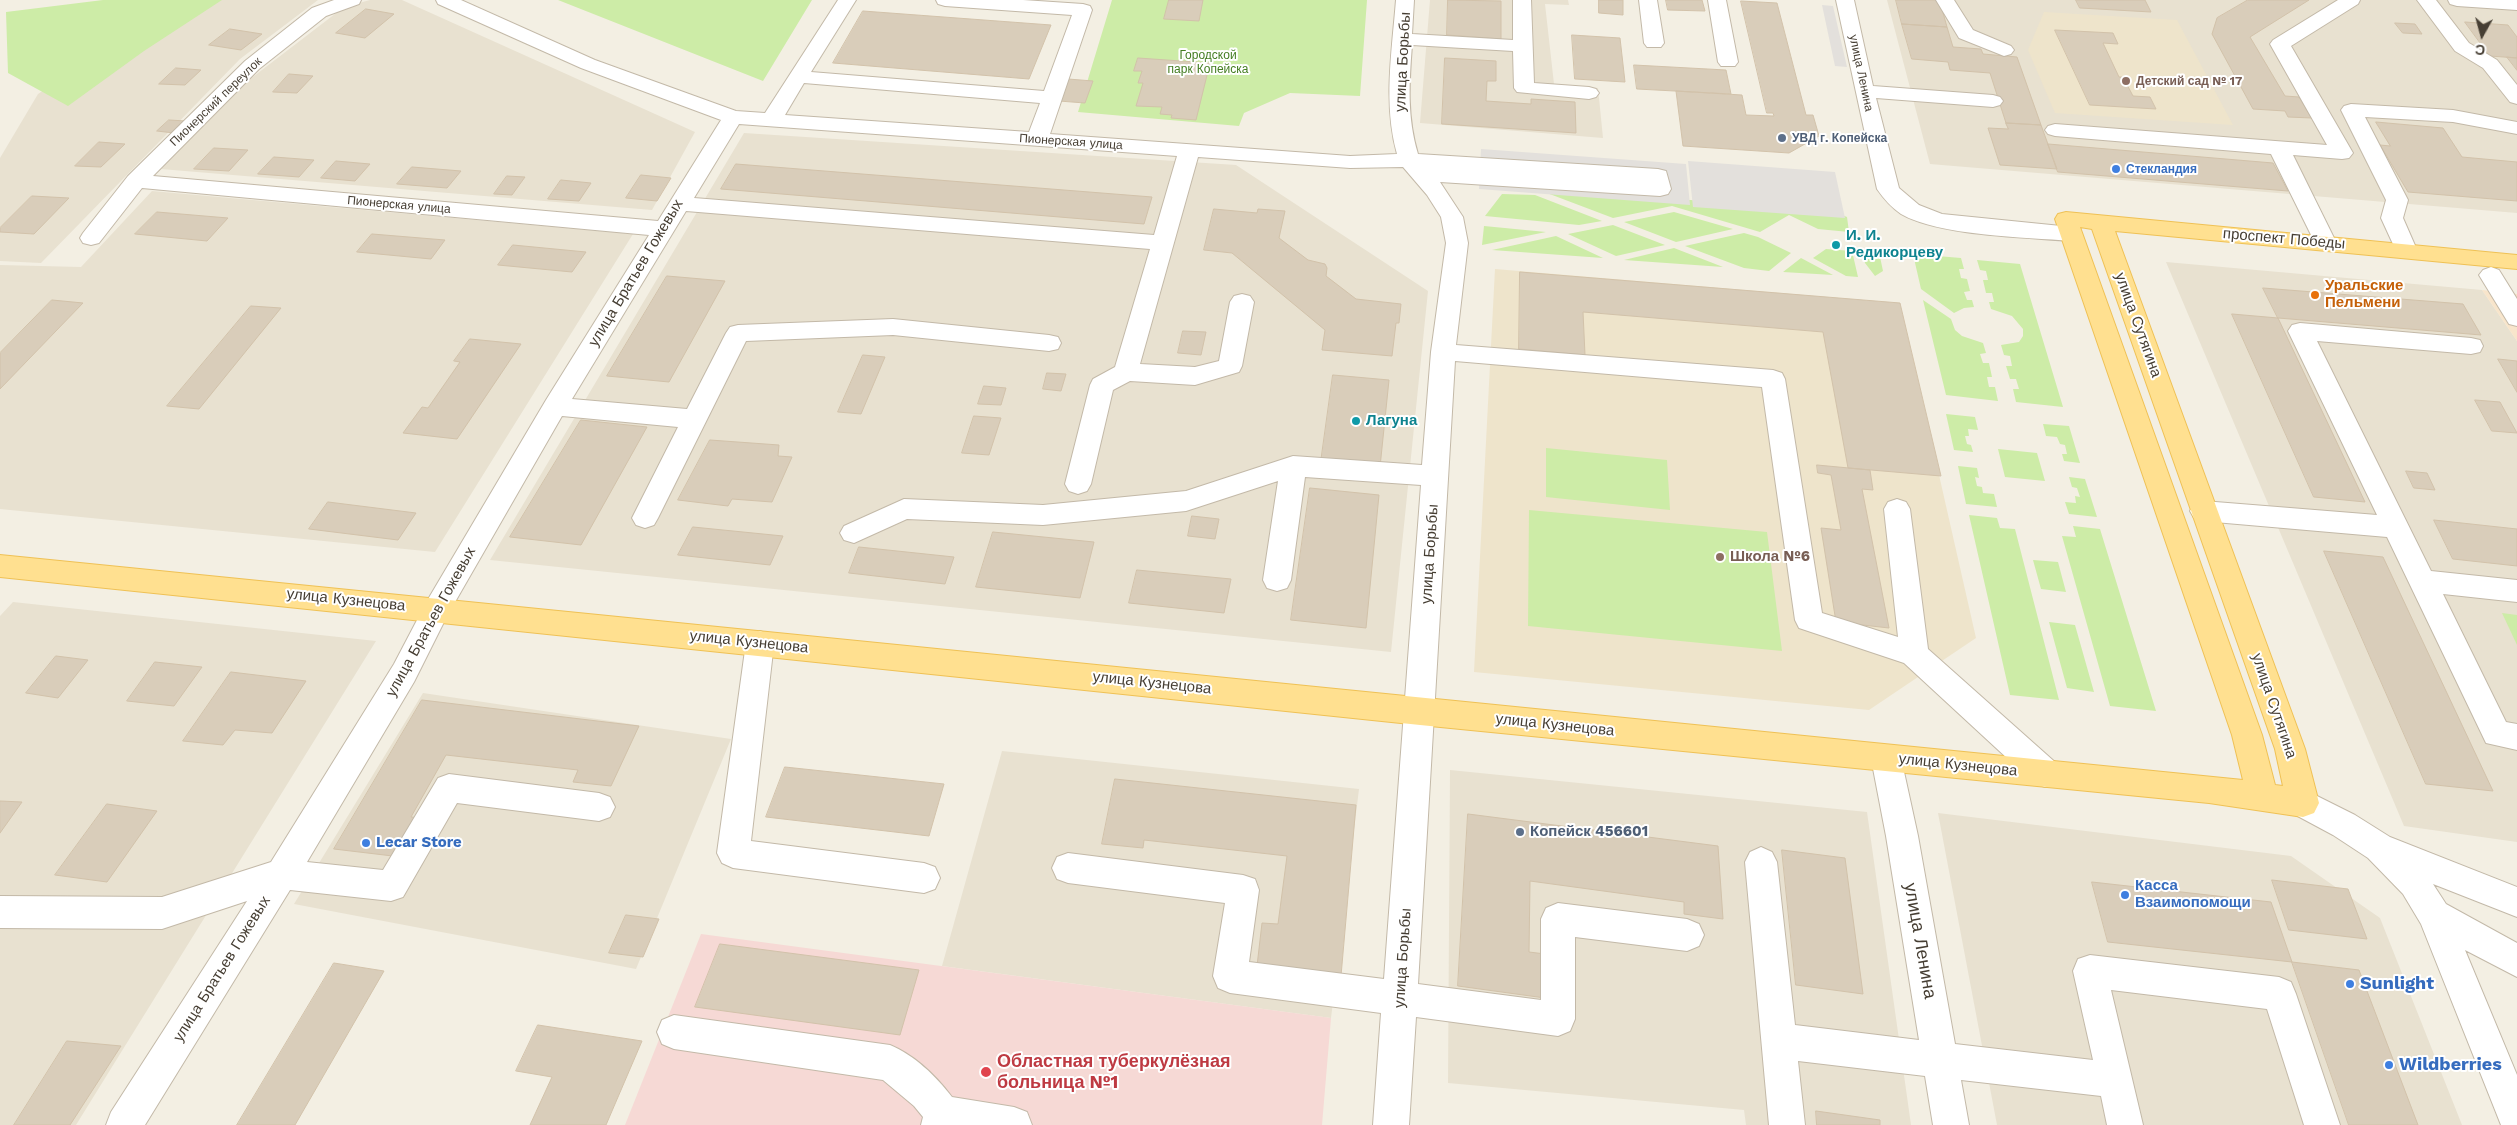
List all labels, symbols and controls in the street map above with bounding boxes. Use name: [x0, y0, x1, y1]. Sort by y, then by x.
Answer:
north arrow: [2457, 10, 2507, 60]
street label: улица Борьбы: [1391, 12, 1415, 112]
street label: улица Ленина: [1846, 33, 1876, 113]
text: С: [2474, 41, 2486, 58]
park label: Городской парк Копейска: [1168, 48, 1248, 76]
street label: Пионерский переулок: [167, 54, 265, 150]
place label: Детский сад № 17: [2136, 74, 2242, 88]
marker: Детский сад № 17: [2120, 75, 2132, 87]
street label: Пионерская улица: [1019, 131, 1123, 153]
place label: УВД г. Копейска: [1792, 131, 1887, 145]
marker: УВД г. Копейска: [1776, 132, 1788, 144]
place label: Стекландия: [2126, 162, 2197, 176]
marker: Стекландия: [2110, 163, 2122, 175]
street label: Пионерская улица: [347, 193, 451, 217]
street label: улица Братьев Гожевых: [585, 196, 687, 350]
street label: проспект Победы: [2222, 225, 2346, 253]
place label: И. И. Редикорцеву: [1846, 227, 1943, 262]
marker: И. И. Редикорцеву: [1830, 239, 1842, 251]
street label: улица Сутягина: [2111, 270, 2165, 380]
place label: Уральские Пельмени: [2325, 277, 2403, 312]
marker: Уральские Пельмени: [2309, 289, 2321, 301]
place label: Лагуна: [1366, 412, 1417, 430]
marker: Лагуна: [1350, 415, 1362, 427]
street label: улица Борьбы: [1418, 503, 1442, 605]
street label: улица Братьев Гожевых: [382, 544, 480, 700]
place label: Школа №6: [1730, 548, 1810, 566]
marker: Школа №6: [1714, 551, 1726, 563]
street label: улица Кузнецова: [286, 585, 406, 615]
street label: улица Кузнецова: [689, 627, 809, 657]
street label: улица Сутягина: [2248, 651, 2300, 761]
street label: улица Кузнецова: [1092, 668, 1212, 698]
street label: улица Кузнецова: [1495, 710, 1615, 740]
street label: улица Кузнецова: [1898, 750, 2018, 780]
place label: Копейск 456601: [1530, 823, 1648, 841]
marker: Копейск 456601: [1514, 826, 1526, 838]
place label: Lecar Store: [376, 834, 462, 852]
marker: Lecar Store: [360, 837, 372, 849]
place label: Касса Взаимопомощи: [2135, 877, 2251, 912]
street label: улица Ленина: [1899, 881, 1941, 1001]
marker: Касса Взаимопомощи: [2119, 889, 2131, 901]
street label: улица Братьев Гожевых: [170, 893, 274, 1045]
street label: улица Борьбы: [1391, 907, 1415, 1009]
place label: Sunlight: [2360, 973, 2434, 995]
marker: Sunlight: [2344, 978, 2356, 990]
place label: Областная туберкулёзная больница №1: [997, 1051, 1230, 1094]
place label: Wildberries: [2399, 1054, 2502, 1076]
marker: Wildberries: [2383, 1059, 2395, 1071]
marker: Областная туберкулёзная больница №1: [979, 1065, 993, 1079]

